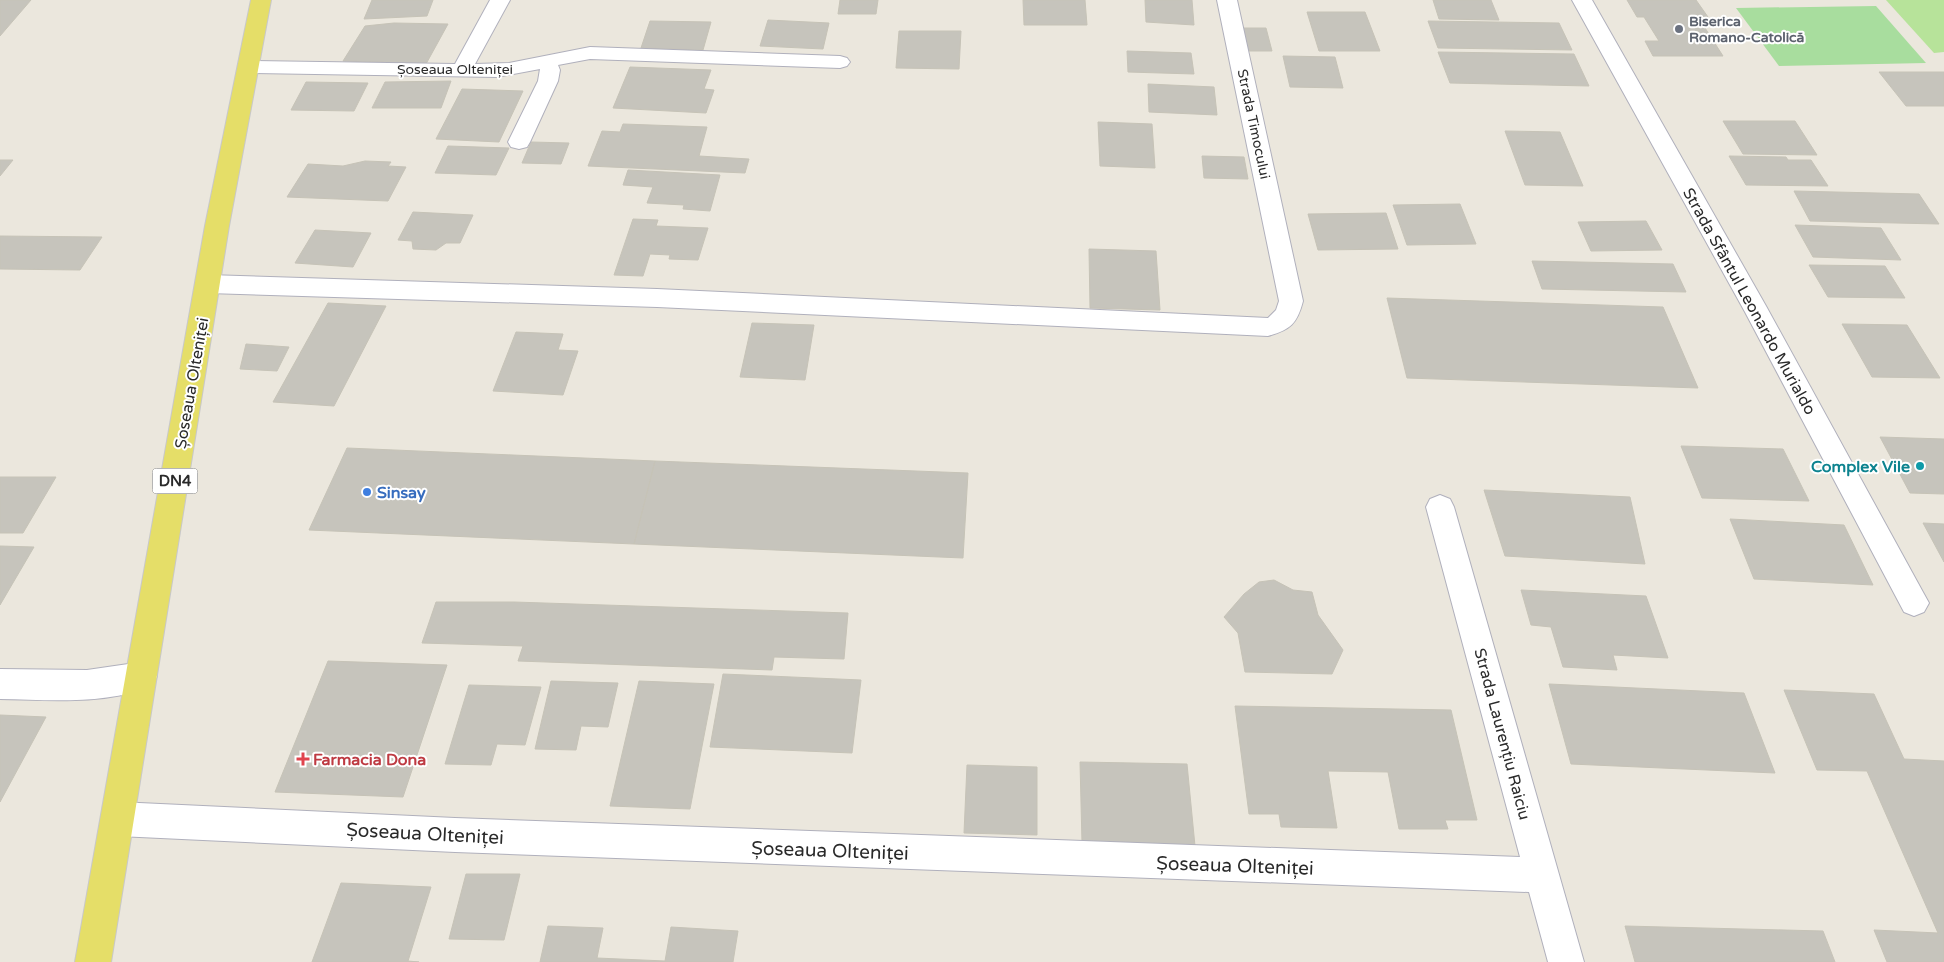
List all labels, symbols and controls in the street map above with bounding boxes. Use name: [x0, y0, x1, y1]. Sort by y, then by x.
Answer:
place label: Biserica Romano-Catolică: [1689, 13, 1805, 46]
marker: Biserica Romano-Catolică: [1673, 23, 1685, 35]
street label: Șoseaua Olteniței: [397, 61, 513, 78]
street label: Strada Timocului: [1234, 68, 1273, 181]
street label: Strada Sfântul Leonardo Murialdo: [1678, 185, 1820, 418]
street label: Șoseaua Olteniței: [171, 316, 213, 450]
place label: Complex Vile: [1811, 457, 1910, 477]
marker: Complex Vile: [1914, 460, 1926, 472]
road number: DN4: [152, 468, 198, 494]
place label: Sinsay: [377, 483, 426, 503]
marker: Sinsay: [361, 486, 373, 498]
street label: Strada Laurențiu Raiciu: [1469, 646, 1535, 822]
place label: Farmacia Dona: [313, 750, 426, 770]
marker: Farmacia Dona: [297, 753, 309, 765]
street label: Șoseaua Olteniței: [346, 819, 504, 849]
street label: Șoseaua Olteniței: [751, 837, 909, 865]
street label: Șoseaua Olteniței: [1156, 852, 1314, 880]

